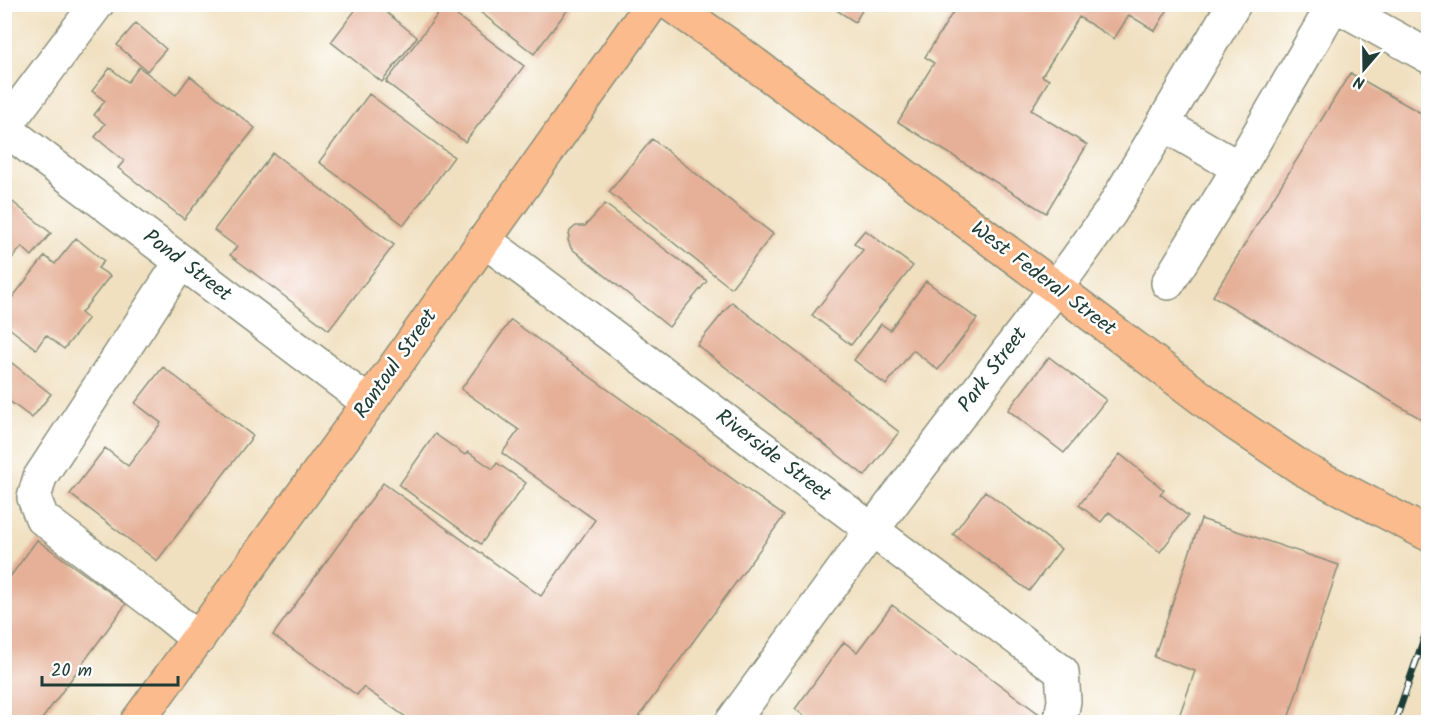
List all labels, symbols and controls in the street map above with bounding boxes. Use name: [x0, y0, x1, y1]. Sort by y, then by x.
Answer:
north arrow: [1334, 39, 1394, 99]
text: N: [1350, 68, 1368, 95]
street label: West Federal Street: [963, 213, 1124, 345]
street label: Pond Street: [135, 221, 239, 311]
street label: Rantoul Street: [346, 301, 447, 426]
street label: Park Street: [950, 320, 1037, 420]
street label: Riverside Street: [708, 401, 839, 511]
scale bar: [42, 649, 178, 687]
text: 20 m: [51, 657, 92, 686]

